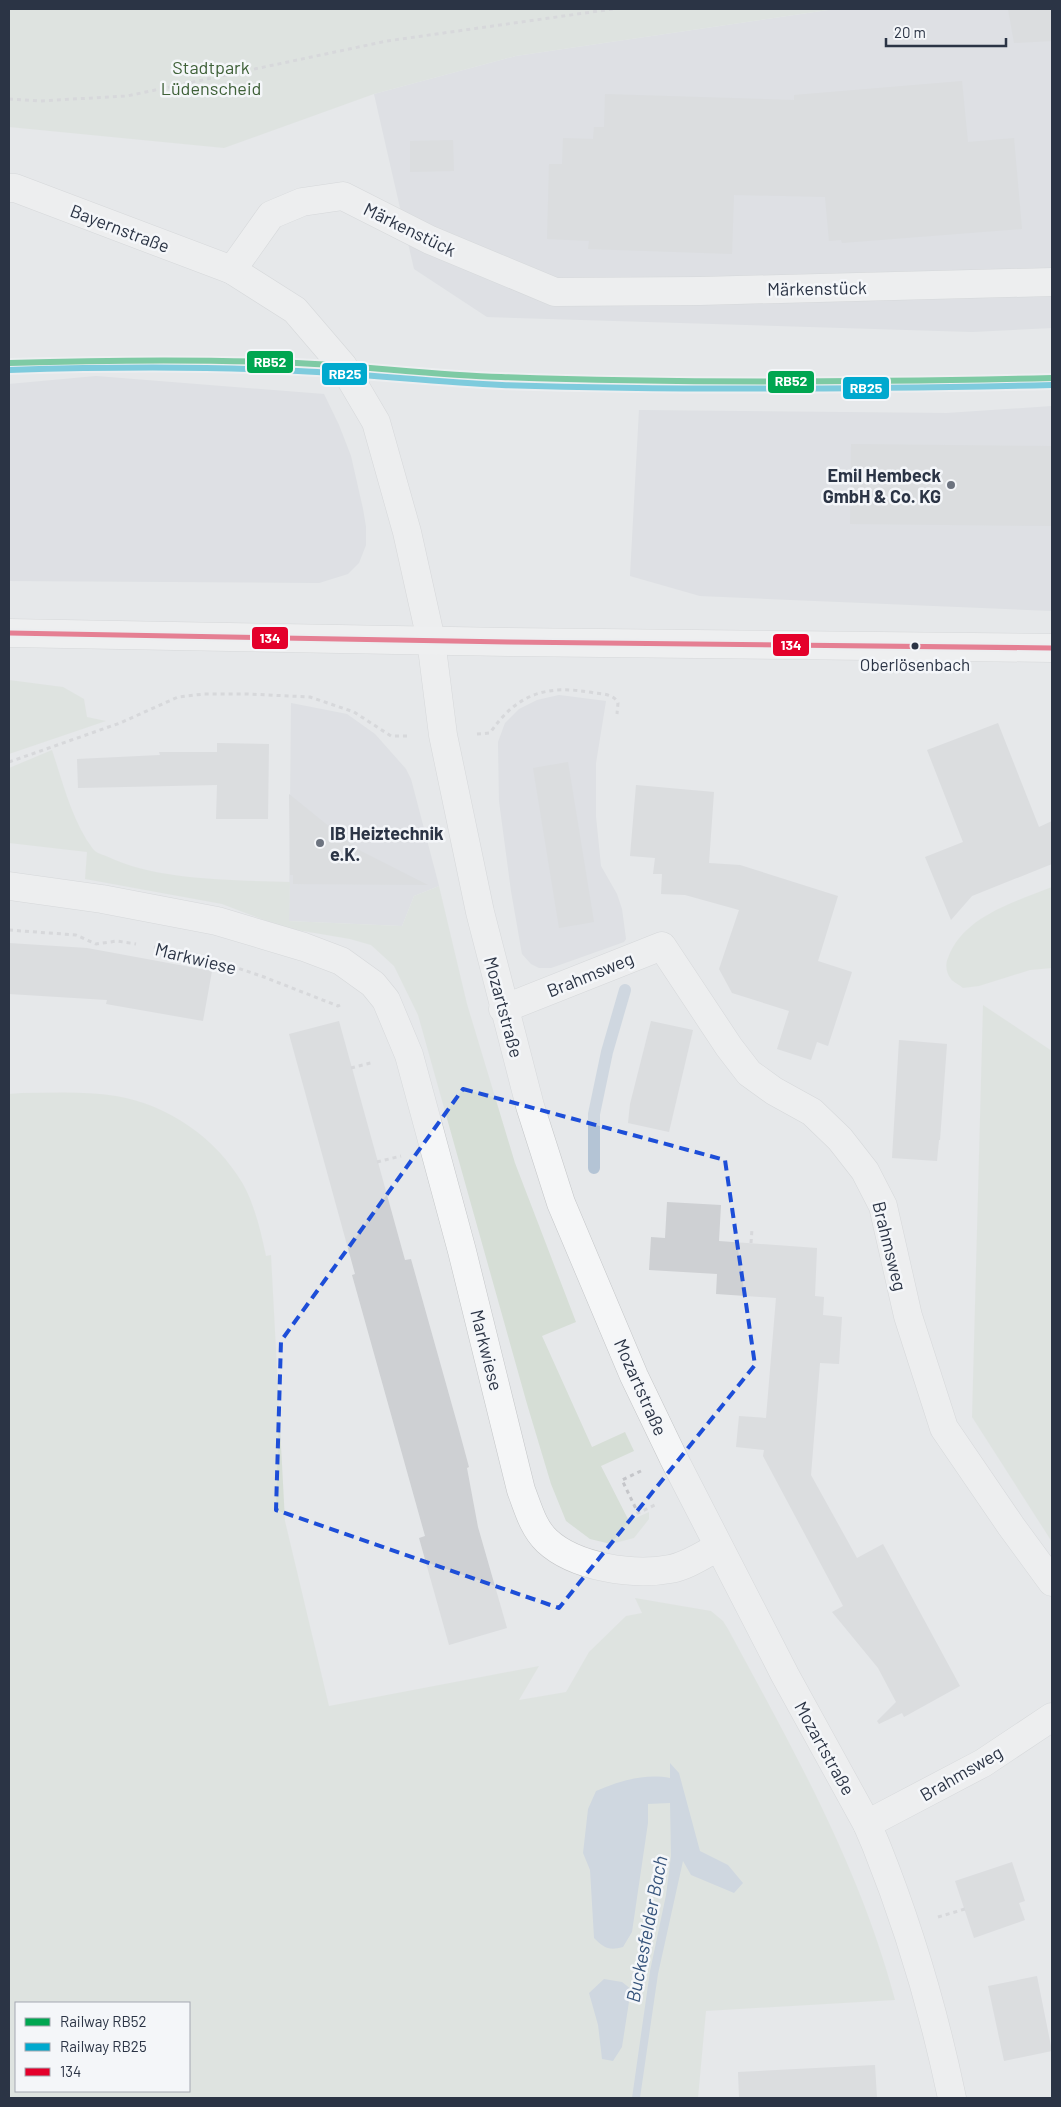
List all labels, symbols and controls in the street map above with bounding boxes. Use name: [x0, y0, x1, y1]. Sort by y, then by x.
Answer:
scale bar: [886, 15, 1006, 47]
text: 20 m: [894, 23, 926, 41]
park label: Stadtpark Lüdenscheid: [161, 56, 261, 99]
street label: Märkenstück: [360, 197, 460, 261]
street label: Bayernstraße: [67, 199, 173, 257]
street label: Märkenstück: [767, 276, 867, 300]
line badge: RB52: [246, 350, 294, 374]
text: RB52: [254, 353, 286, 370]
line badge: RB25: [321, 362, 368, 386]
text: RB25: [329, 365, 362, 382]
line badge: RB52: [767, 370, 815, 394]
text: RB52: [775, 372, 807, 389]
line badge: RB25: [842, 376, 890, 400]
text: RB25: [850, 379, 883, 396]
place label: Emil Hembeck GmbH & Co. KG: [823, 464, 941, 507]
marker: Emil Hembeck GmbH & Co. KG: [945, 479, 957, 491]
line badge: 134: [251, 626, 289, 650]
text: 134: [260, 629, 281, 646]
line badge: 134: [772, 633, 810, 657]
text: 134: [781, 636, 802, 653]
marker: Oberlösenbach: [910, 641, 920, 651]
place label: Oberlösenbach: [860, 654, 970, 674]
place label: IB Heiztechnik e.K.: [330, 822, 444, 865]
marker: IB Heiztechnik e.K.: [314, 837, 326, 849]
street label: Markwiese: [153, 937, 239, 979]
street label: Brahmsweg: [543, 947, 637, 1001]
street label: Mozartstraße: [480, 954, 528, 1060]
street label: Brahmsweg: [868, 1199, 912, 1293]
street label: Markwiese: [466, 1307, 508, 1393]
street label: Mozartstraße: [610, 1335, 672, 1439]
street label: Mozartstraße: [790, 1697, 860, 1799]
street label: Brahmsweg: [916, 1741, 1006, 1805]
water label: Buckesfelder Bach: [621, 1854, 672, 2004]
legend: [15, 2002, 190, 2092]
text: Railway RB52: [60, 2012, 147, 2030]
text: Railway RB25: [60, 2037, 147, 2055]
text: 134: [60, 2062, 81, 2080]

